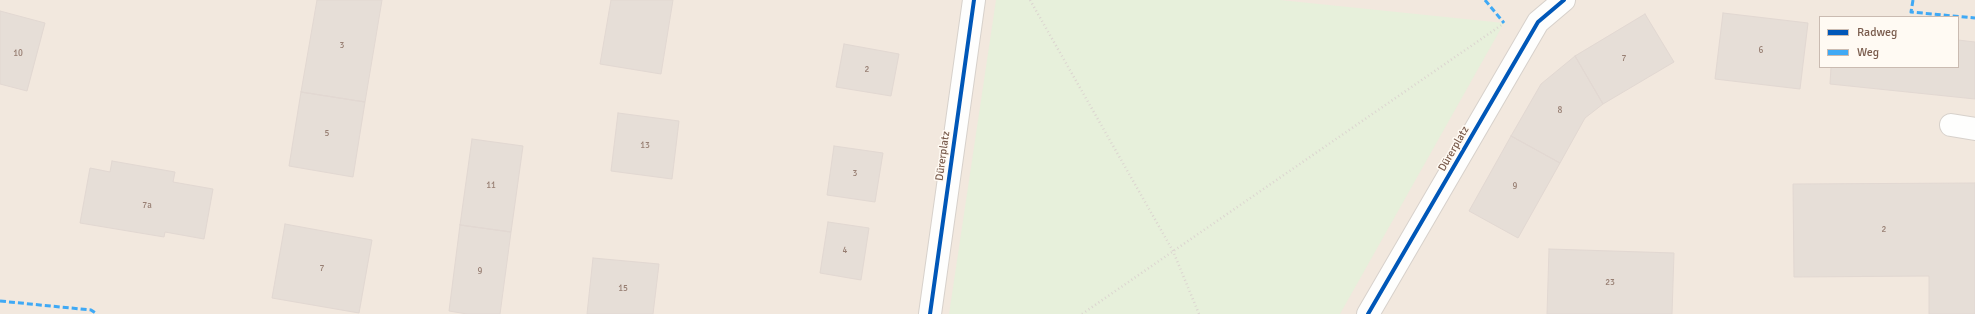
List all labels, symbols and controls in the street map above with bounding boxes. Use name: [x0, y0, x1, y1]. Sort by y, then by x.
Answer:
legend: [1819, 16, 1959, 68]
text: Radweg: [1857, 25, 1897, 40]
house number: 3: [340, 41, 344, 51]
text: Weg: [1857, 45, 1879, 60]
house number: 6: [1759, 46, 1763, 56]
house number: 10: [13, 49, 23, 59]
house number: 7: [1622, 54, 1626, 64]
house number: 2: [865, 65, 869, 75]
house number: 8: [1558, 106, 1562, 116]
street label: Dürerplatz: [1436, 124, 1472, 174]
house number: 5: [325, 129, 329, 139]
street label: Dürerplatz: [933, 130, 953, 182]
house number: 13: [640, 141, 650, 151]
house number: 3: [853, 169, 857, 179]
house number: 11: [486, 181, 496, 191]
house number: 9: [1513, 182, 1517, 192]
house number: 7a: [142, 201, 152, 211]
house number: 2: [1882, 225, 1886, 235]
house number: 4: [843, 246, 847, 256]
house number: 7: [320, 264, 324, 274]
house number: 9: [478, 267, 482, 277]
house number: 23: [1605, 278, 1615, 288]
house number: 15: [618, 284, 628, 294]

